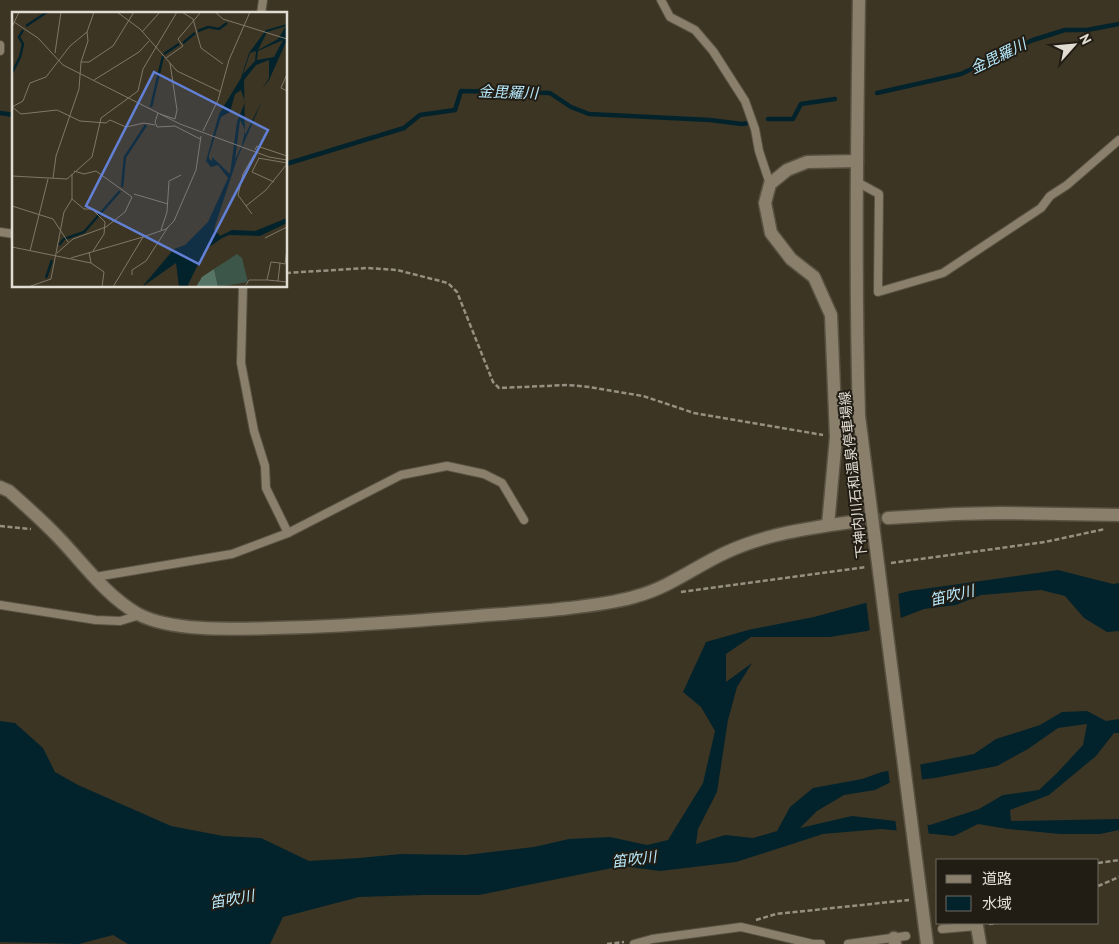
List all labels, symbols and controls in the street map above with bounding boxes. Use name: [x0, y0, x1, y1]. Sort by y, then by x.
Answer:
inset map: [12, 12, 288, 288]
north arrow: [1049, 20, 1099, 70]
text: N: [1075, 31, 1096, 47]
water label: 金毘羅川: [967, 33, 1031, 78]
water label: 金毘羅川: [478, 81, 540, 103]
street label: 下神内川石和温泉停車場線: [835, 391, 871, 559]
water label: 笛吹川: [928, 580, 978, 609]
water label: 笛吹川: [611, 847, 659, 871]
legend: [936, 859, 1099, 924]
text: 道路: [982, 869, 1012, 888]
water label: 笛吹川: [208, 885, 258, 912]
text: 水域: [982, 894, 1012, 913]

